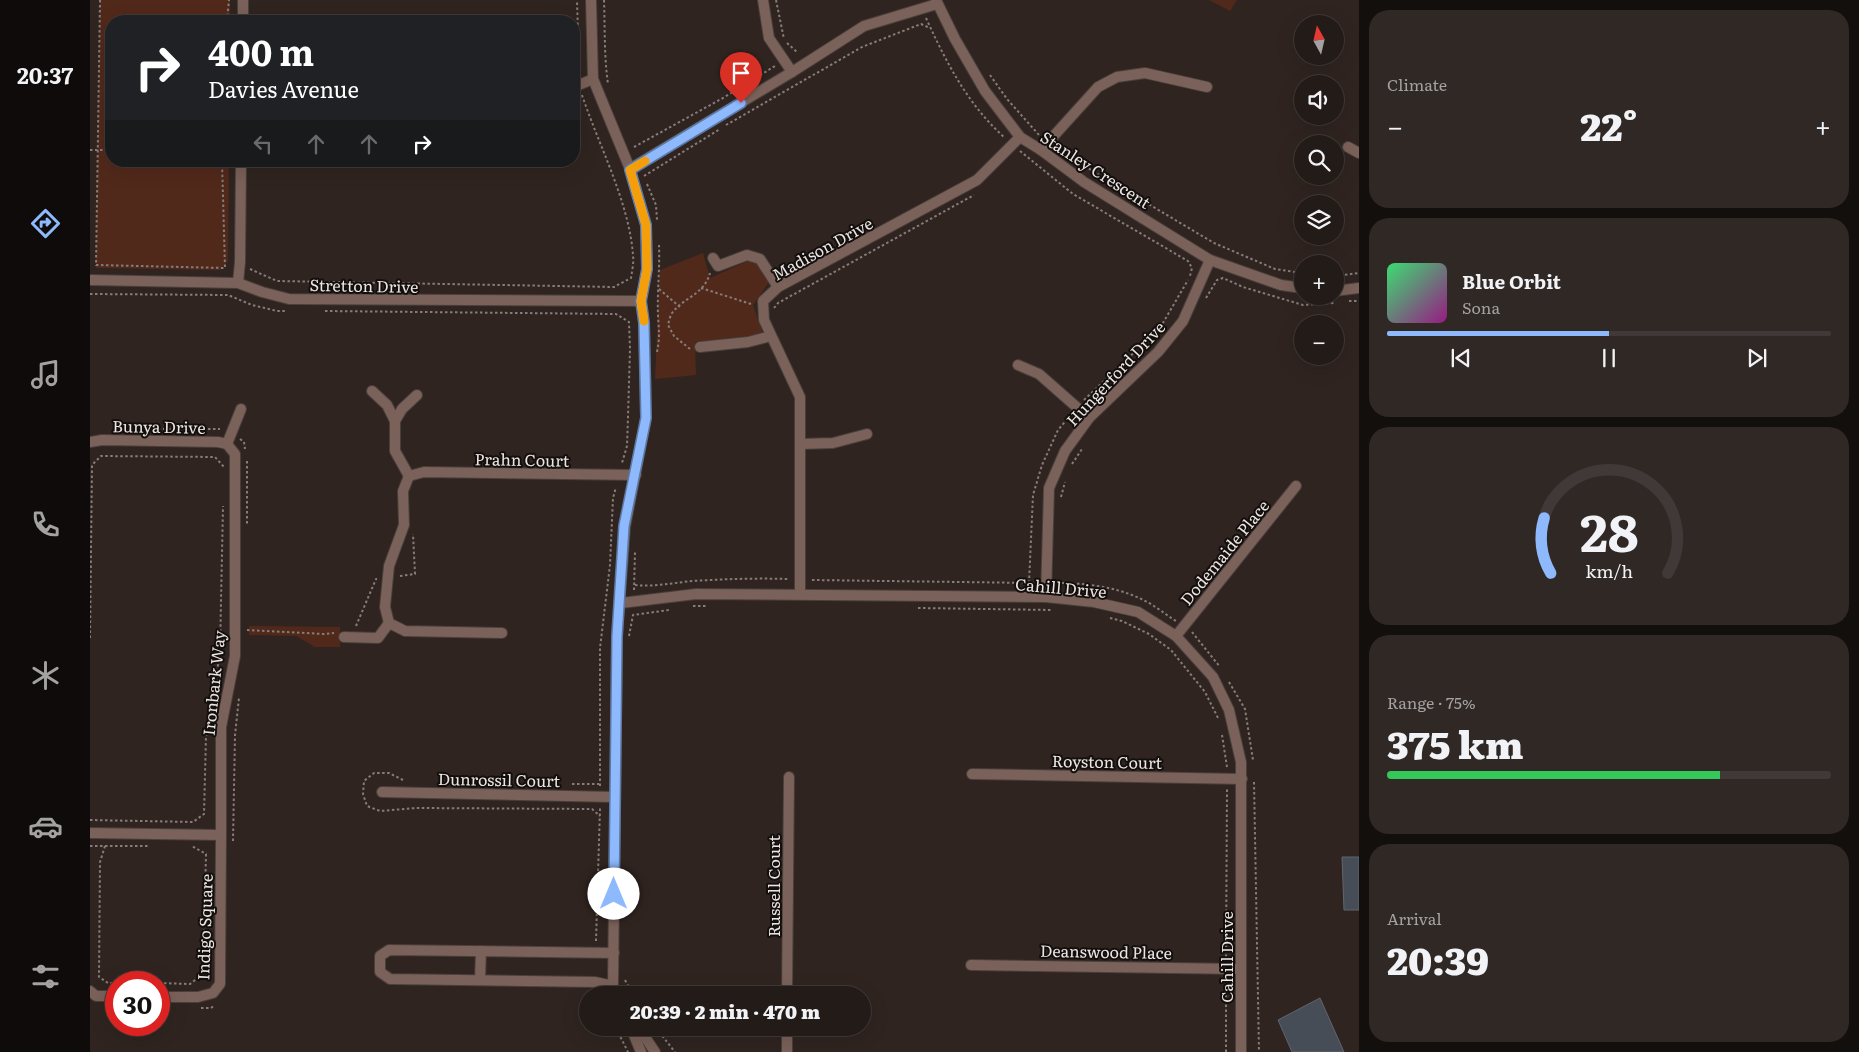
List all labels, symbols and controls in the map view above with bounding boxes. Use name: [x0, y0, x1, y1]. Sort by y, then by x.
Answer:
north arrow: [1294, 15, 1344, 65]
map controls: [1294, 15, 1344, 365]
text: 400 m: [208, 25, 314, 77]
icon: right: [125, 35, 190, 100]
pin: [720, 52, 762, 103]
text: 20:37: [17, 58, 73, 91]
icon: arrive: [727, 59, 755, 87]
text: Davies Avenue: [208, 72, 359, 105]
text: Climate: [1387, 72, 1447, 96]
button: sound: [1294, 75, 1344, 125]
text: 22°: [1580, 96, 1638, 153]
text: −: [1387, 104, 1403, 146]
text: +: [1815, 104, 1831, 146]
street label: Stanley Crescent: [1036, 124, 1156, 214]
icon: left: [249, 130, 277, 158]
icon: ahead: [302, 130, 330, 158]
icon: ahead: [355, 130, 383, 158]
icon: right: [408, 130, 436, 158]
button: search: [1294, 135, 1344, 185]
button: layers: [1294, 195, 1344, 245]
icon: directions: [28, 206, 63, 241]
street label: Madison Drive: [767, 210, 877, 286]
button: +: [1294, 255, 1344, 305]
text: Blue Orbit: [1462, 267, 1561, 295]
street label: Stretton Drive: [309, 272, 419, 298]
text: Sona: [1462, 295, 1500, 319]
street label: Hungerford Drive: [1060, 315, 1170, 431]
button: −: [1294, 315, 1344, 365]
icon: previous: [1447, 344, 1475, 372]
icon: pause: [1595, 344, 1623, 372]
icon: next: [1743, 344, 1771, 372]
icon: music: [28, 357, 63, 392]
street label: Bunya Drive: [112, 413, 206, 439]
street label: Prahn Court: [474, 446, 570, 472]
text: 28: [1580, 491, 1638, 568]
street label: Dodemaide Place: [1174, 494, 1274, 610]
icon: phone: [28, 507, 63, 542]
text: km/h: [1585, 557, 1633, 584]
street label: Cahill Drive: [1014, 571, 1108, 603]
street label: Ironbark Way: [196, 628, 231, 737]
icon: climate: [28, 658, 63, 693]
text: Range · 75%: [1387, 690, 1476, 714]
text: 375 km: [1387, 714, 1523, 771]
street label: Royston Court: [1052, 748, 1163, 774]
street label: Dunrossil Court: [438, 766, 561, 792]
icon: car: [28, 809, 63, 844]
street label: Russell Court: [761, 834, 785, 937]
position arrow: [587, 867, 639, 919]
street label: Indigo Square: [190, 873, 218, 981]
text: Arrival: [1387, 906, 1442, 930]
street label: Cahill Drive: [1214, 911, 1238, 1003]
text: 20:39: [1387, 930, 1489, 987]
street label: Deanswood Place: [1040, 938, 1172, 964]
icon: filters: [28, 959, 63, 994]
speed limit sign: 30: [105, 971, 170, 1036]
text: 20:39 · 2 min · 470 m: [630, 997, 820, 1025]

